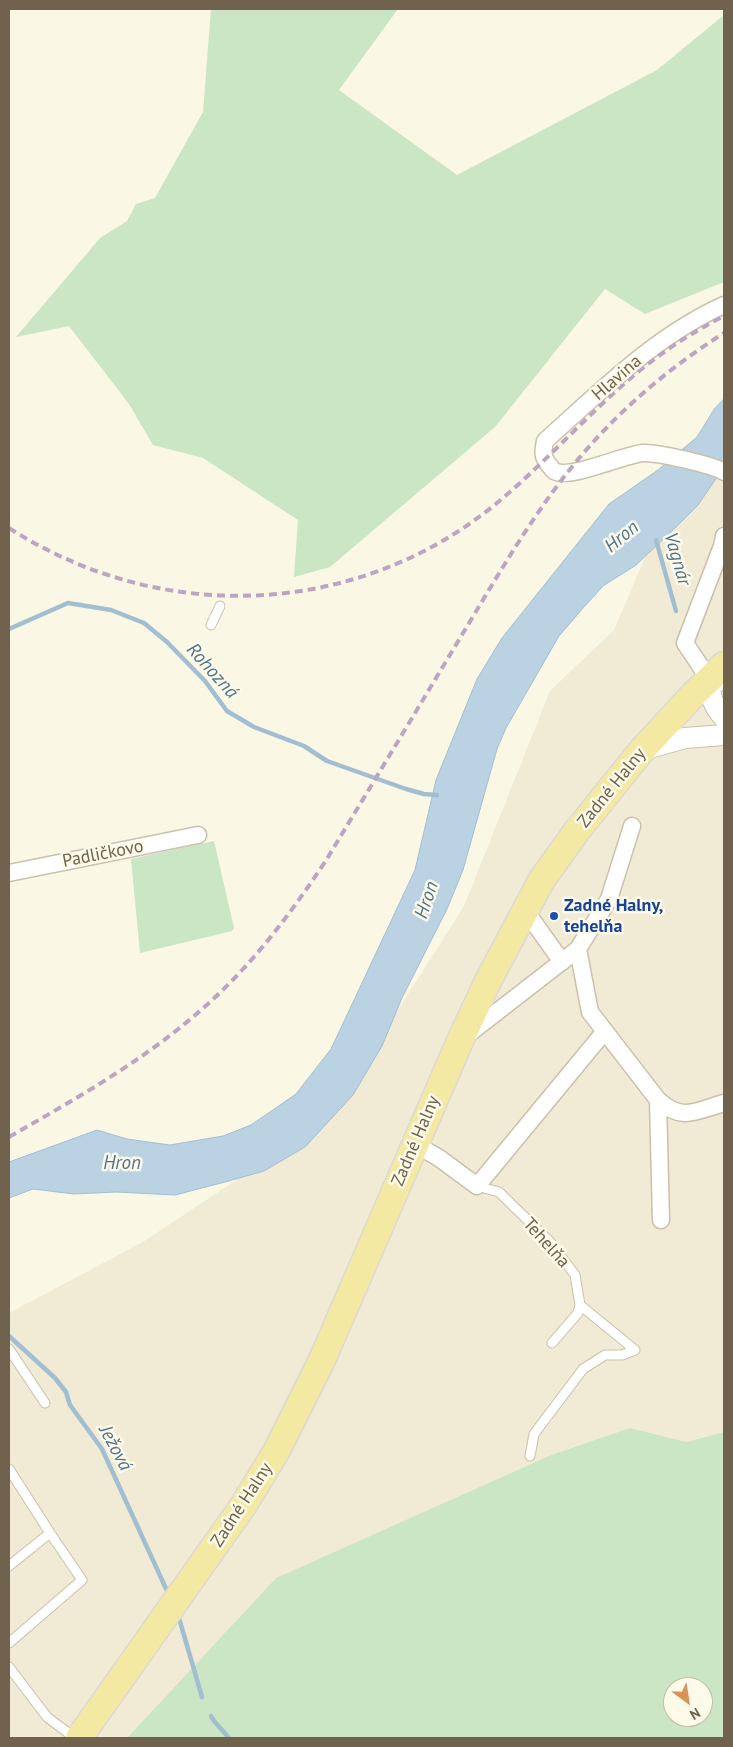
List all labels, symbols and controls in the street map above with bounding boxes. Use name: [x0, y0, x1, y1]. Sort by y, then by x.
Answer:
street label: Hlavina: [588, 351, 646, 405]
water label: Hron: [600, 516, 644, 558]
water label: Vagnár: [659, 530, 695, 588]
water label: Rohozná: [181, 639, 243, 703]
street label: Zadné Halny: [573, 744, 651, 832]
street label: Padličkovo: [61, 836, 145, 872]
water label: Hron: [410, 879, 444, 921]
place label: Zadné Halny, tehelňa: [564, 895, 663, 938]
marker: Zadné Halny, tehelňa: [548, 910, 560, 922]
street label: Zadné Halny: [387, 1092, 445, 1190]
water label: Hron: [103, 1153, 141, 1175]
street label: Tehelňa: [518, 1214, 574, 1272]
water label: Ježová: [94, 1421, 136, 1475]
street label: Zadné Halny: [207, 1459, 277, 1551]
north arrow: [663, 1677, 713, 1727]
text: N: [687, 1704, 704, 1724]

